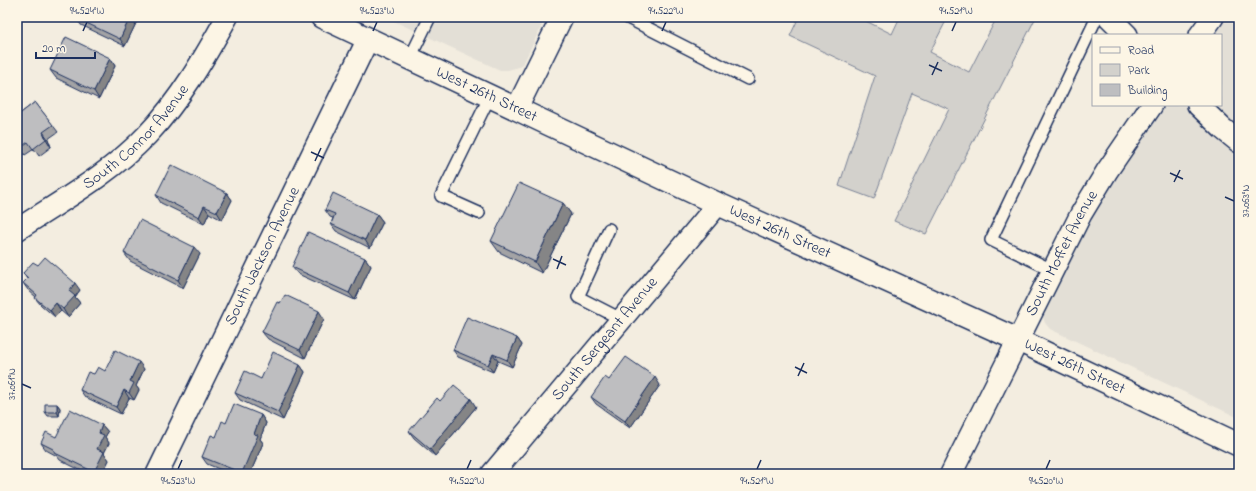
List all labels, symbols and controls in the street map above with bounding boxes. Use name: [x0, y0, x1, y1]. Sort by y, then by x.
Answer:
text: 94.524°W: [70, 4, 104, 19]
text: 94.523°W: [360, 4, 394, 19]
text: 94.522°W: [648, 4, 684, 19]
text: 94.521°W: [939, 4, 973, 19]
scale bar: [36, 34, 95, 60]
legend: [1092, 34, 1222, 106]
text: 20 m: [42, 40, 65, 58]
text: Road: [1128, 42, 1154, 60]
street label: West 26th Street: [432, 60, 542, 129]
text: Park: [1128, 62, 1150, 80]
street label: South Connor Avenue: [78, 79, 196, 196]
text: Building: [1127, 82, 1167, 101]
street label: South Jackson Avenue: [219, 182, 307, 330]
text: 37.063°N: [1239, 184, 1254, 217]
street label: South Moffet Avenue: [1020, 185, 1105, 320]
street label: West 26th Street: [725, 199, 835, 266]
street label: South Sergeant Avenue: [546, 271, 665, 406]
street label: West 26th Street: [1020, 333, 1130, 402]
text: 37.061°N: [5, 368, 20, 400]
text: 94.523°W: [161, 474, 195, 489]
text: 94.522°W: [449, 474, 485, 489]
text: 94.521°W: [740, 474, 774, 489]
text: 94.520°W: [1029, 474, 1064, 489]

